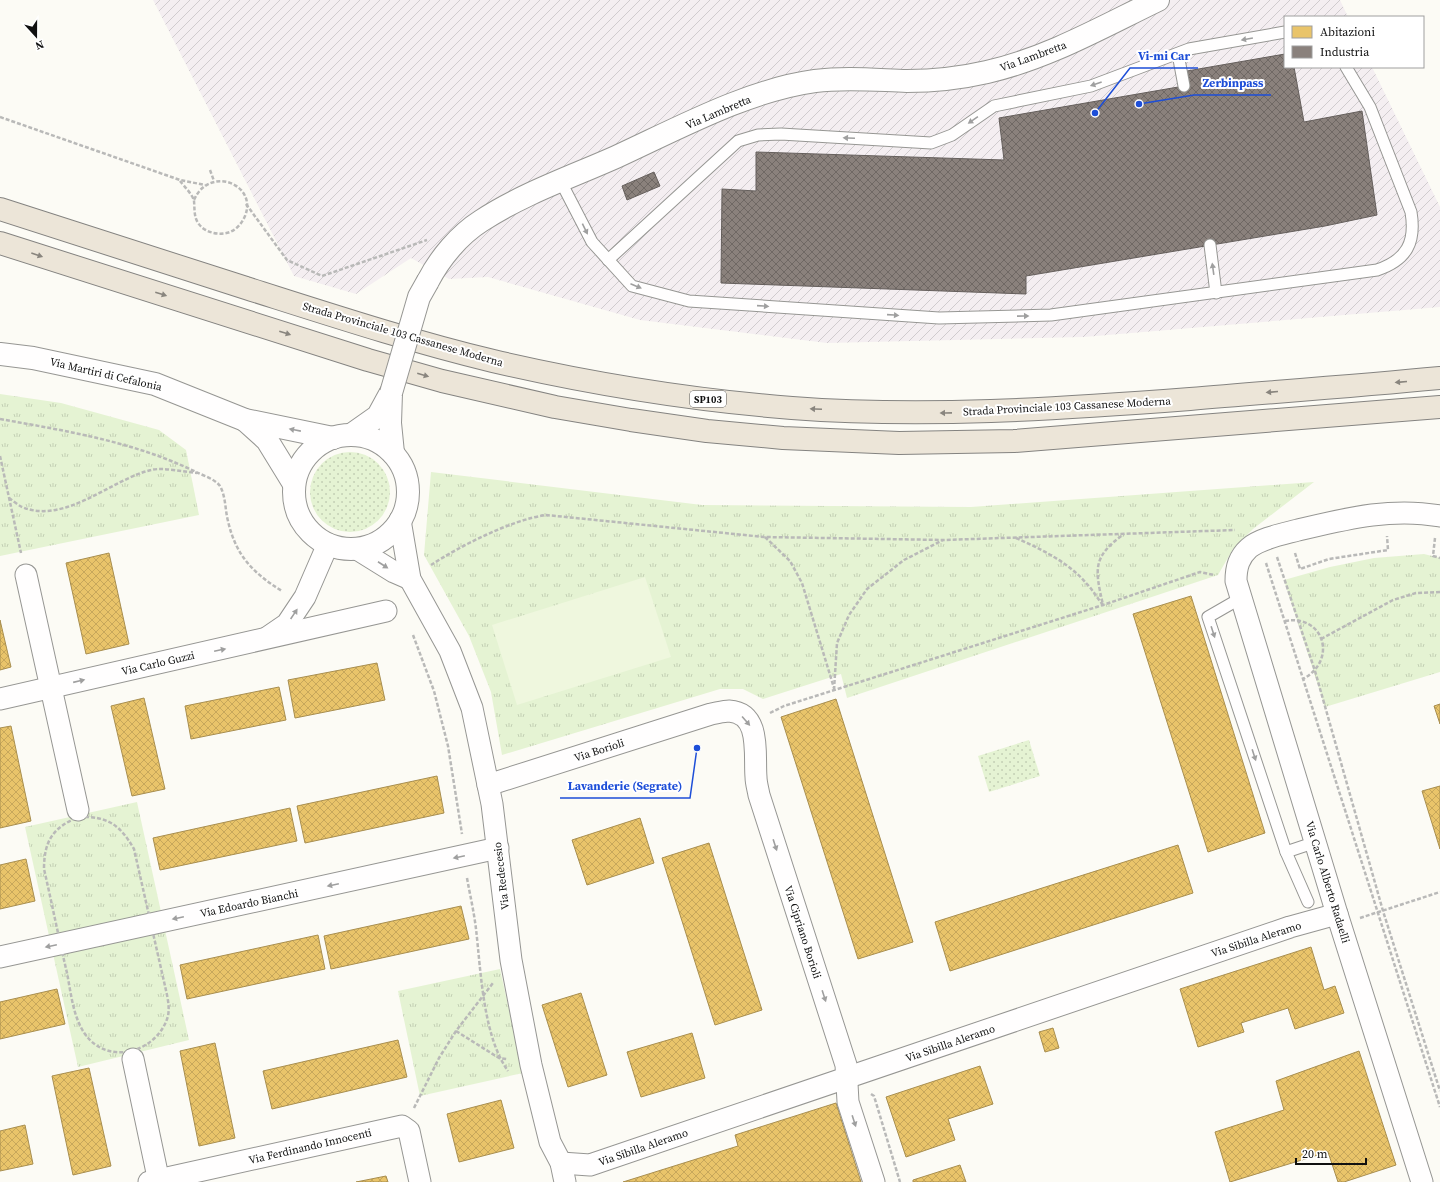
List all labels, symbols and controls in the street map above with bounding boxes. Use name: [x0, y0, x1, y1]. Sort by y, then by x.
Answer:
north arrow: [16, 16, 56, 56]
legend: [1284, 16, 1424, 68]
text: Abitazioni: [1320, 24, 1375, 40]
text: N: [33, 36, 46, 53]
one-way arrow: [1241, 36, 1253, 42]
street label: Via Lambretta: [998, 37, 1069, 75]
callout: Vi-mi Car: [1130, 44, 1198, 68]
text: Industria: [1320, 44, 1370, 60]
text: Vi-mi Car: [1138, 48, 1190, 64]
callout: Zerbinpass: [1194, 71, 1271, 95]
text: Zerbinpass: [1202, 75, 1264, 91]
one-way arrow: [1089, 81, 1101, 87]
street label: Via Lambretta: [683, 92, 754, 133]
one-way arrow: [967, 117, 978, 124]
one-way arrow: [843, 134, 855, 141]
one-way arrow: [582, 223, 588, 235]
one-way arrow: [31, 252, 43, 258]
one-way arrow: [1210, 263, 1216, 275]
one-way arrow: [630, 283, 642, 289]
one-way arrow: [155, 291, 167, 297]
street label: Strada Provinciale 103 Cassanese Moderna: [301, 299, 505, 370]
one-way arrow: [757, 303, 769, 310]
one-way arrow: [887, 311, 899, 318]
one-way arrow: [1017, 313, 1030, 319]
one-way arrow: [279, 331, 291, 337]
street label: Via Martiri di Cefalonia: [48, 354, 164, 395]
one-way arrow: [417, 372, 429, 378]
one-way arrow: [1395, 378, 1407, 385]
one-way arrow: [1266, 389, 1278, 396]
road number: SP103: [690, 391, 726, 407]
street label: Strada Provinciale 103 Cassanese Moderna: [963, 394, 1172, 419]
one-way arrow: [810, 406, 822, 413]
one-way arrow: [939, 410, 952, 416]
one-way arrow: [289, 427, 301, 433]
one-way arrow: [378, 561, 388, 569]
one-way arrow: [290, 609, 298, 619]
one-way arrow: [1210, 626, 1216, 638]
one-way arrow: [213, 646, 226, 652]
street label: Via Carlo Guzzi: [120, 648, 196, 679]
one-way arrow: [73, 678, 85, 684]
one-way arrow: [742, 716, 751, 726]
street label: Via Borioli: [572, 735, 626, 766]
one-way arrow: [1251, 749, 1257, 761]
callout: Lavanderie (Segrate): [560, 774, 690, 798]
text: Lavanderie (Segrate): [568, 778, 682, 794]
street label: Via Carlo Alberto Radaelli: [1302, 819, 1353, 945]
one-way arrow: [773, 840, 779, 852]
street label: Via Redecesio: [490, 841, 513, 911]
one-way arrow: [453, 854, 466, 860]
one-way arrow: [326, 882, 339, 888]
street label: Via Cipriano Borioli: [780, 884, 825, 981]
street label: Via Edoardo Bianchi: [199, 886, 300, 921]
one-way arrow: [172, 916, 184, 922]
street label: Via Sibilla Aleramo: [1209, 918, 1303, 961]
one-way arrow: [45, 944, 57, 950]
one-way arrow: [821, 990, 827, 1002]
street label: Via Sibilla Aleramo: [903, 1021, 997, 1066]
one-way arrow: [852, 1116, 858, 1128]
street label: Via Ferdinando Innocenti: [247, 1125, 373, 1168]
street label: Via Sibilla Aleramo: [596, 1125, 690, 1170]
scale bar: [1296, 1140, 1366, 1166]
text: 20 m: [1302, 1146, 1328, 1162]

